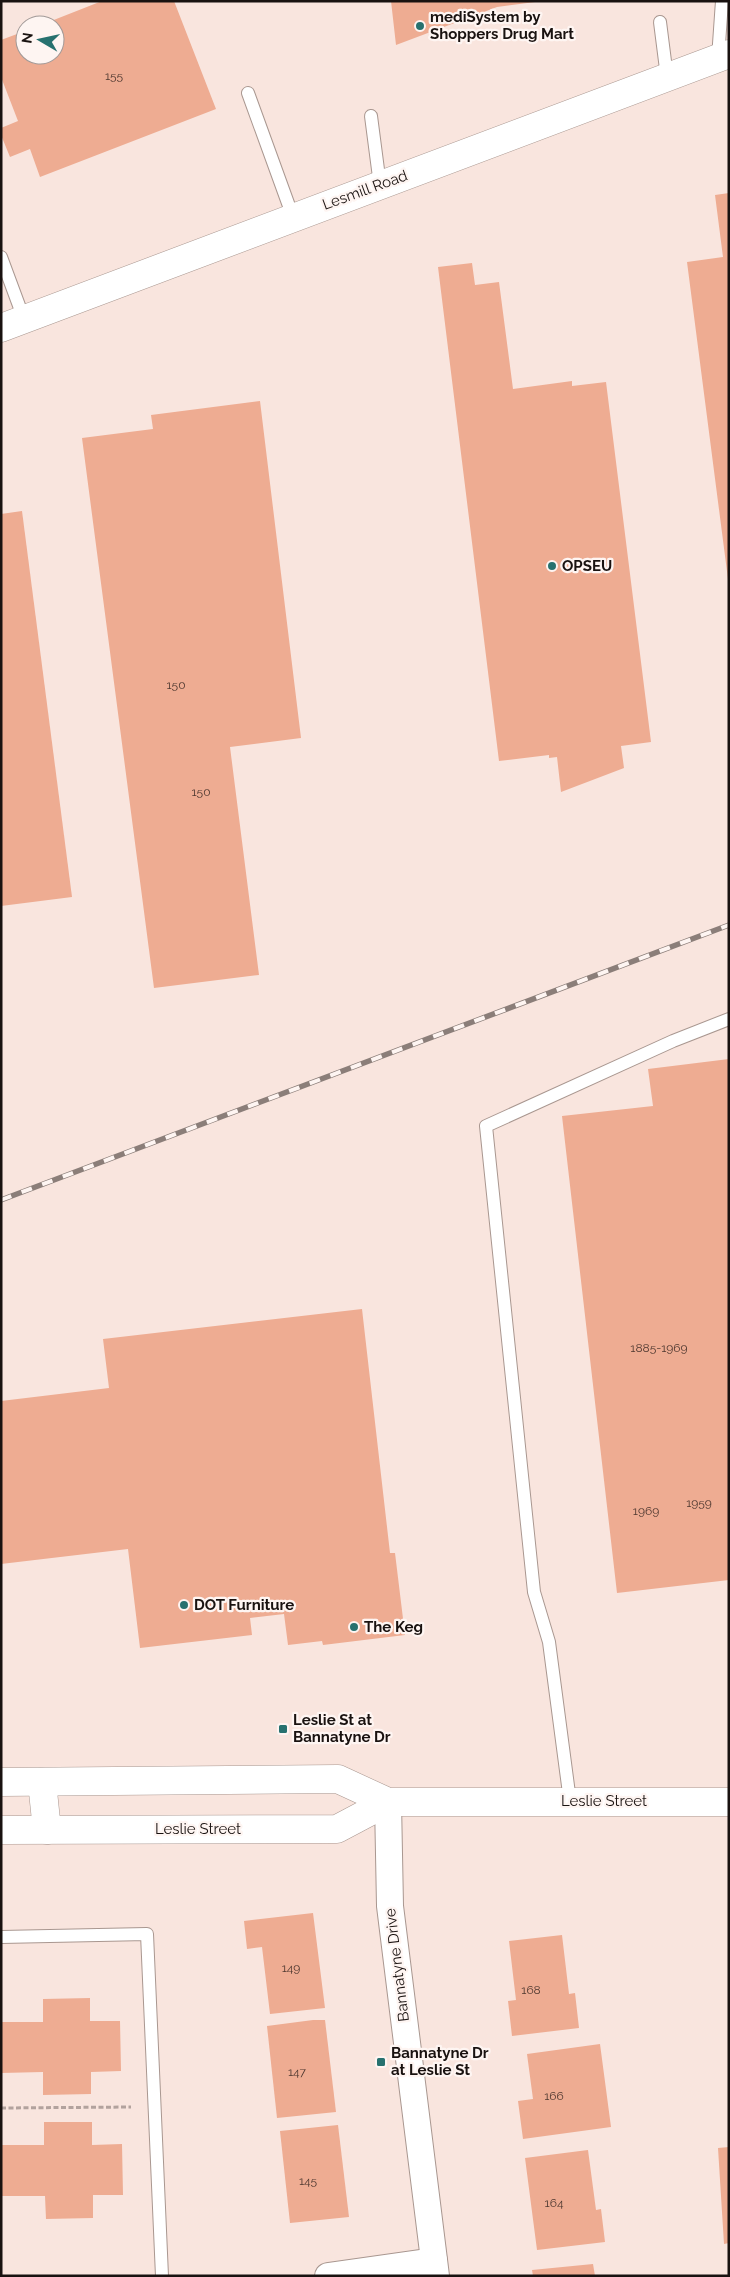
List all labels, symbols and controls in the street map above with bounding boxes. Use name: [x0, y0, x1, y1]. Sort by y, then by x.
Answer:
place label: mediSystem by Shoppers Drug Mart: [430, 8, 574, 43]
north arrow: [15, 15, 65, 65]
marker: mediSystem by Shoppers Drug Mart: [414, 20, 426, 32]
text: N: [18, 31, 36, 44]
house number: 155: [105, 69, 124, 83]
street label: Lesmill Road: [320, 166, 410, 214]
place label: OPSEU: [562, 557, 612, 575]
marker: OPSEU: [546, 560, 558, 572]
house number: 150: [166, 678, 186, 692]
house number: 150: [191, 785, 211, 799]
house number: 1885-1969: [630, 1341, 688, 1355]
house number: 1959: [686, 1496, 712, 1510]
house number: 1969: [633, 1504, 659, 1518]
place label: DOT Furniture: [194, 1596, 294, 1614]
marker: DOT Furniture: [178, 1599, 190, 1611]
place label: The Keg: [364, 1618, 423, 1636]
marker: The Keg: [348, 1621, 360, 1633]
place label: Leslie St at Bannatyne Dr: [293, 1711, 391, 1746]
marker: Leslie St at Bannatyne Dr: [277, 1723, 289, 1735]
street label: Leslie Street: [561, 1792, 647, 1810]
street label: Leslie Street: [155, 1820, 241, 1838]
street label: Bannatyne Drive: [381, 1907, 413, 2023]
house number: 149: [282, 1961, 300, 1975]
house number: 168: [521, 1983, 541, 1997]
place label: Bannatyne Dr at Leslie St: [391, 2044, 489, 2079]
marker: Bannatyne Dr at Leslie St: [375, 2056, 387, 2068]
house number: 147: [288, 2065, 307, 2079]
house number: 166: [544, 2089, 564, 2103]
house number: 145: [299, 2174, 318, 2188]
house number: 164: [545, 2196, 564, 2210]

